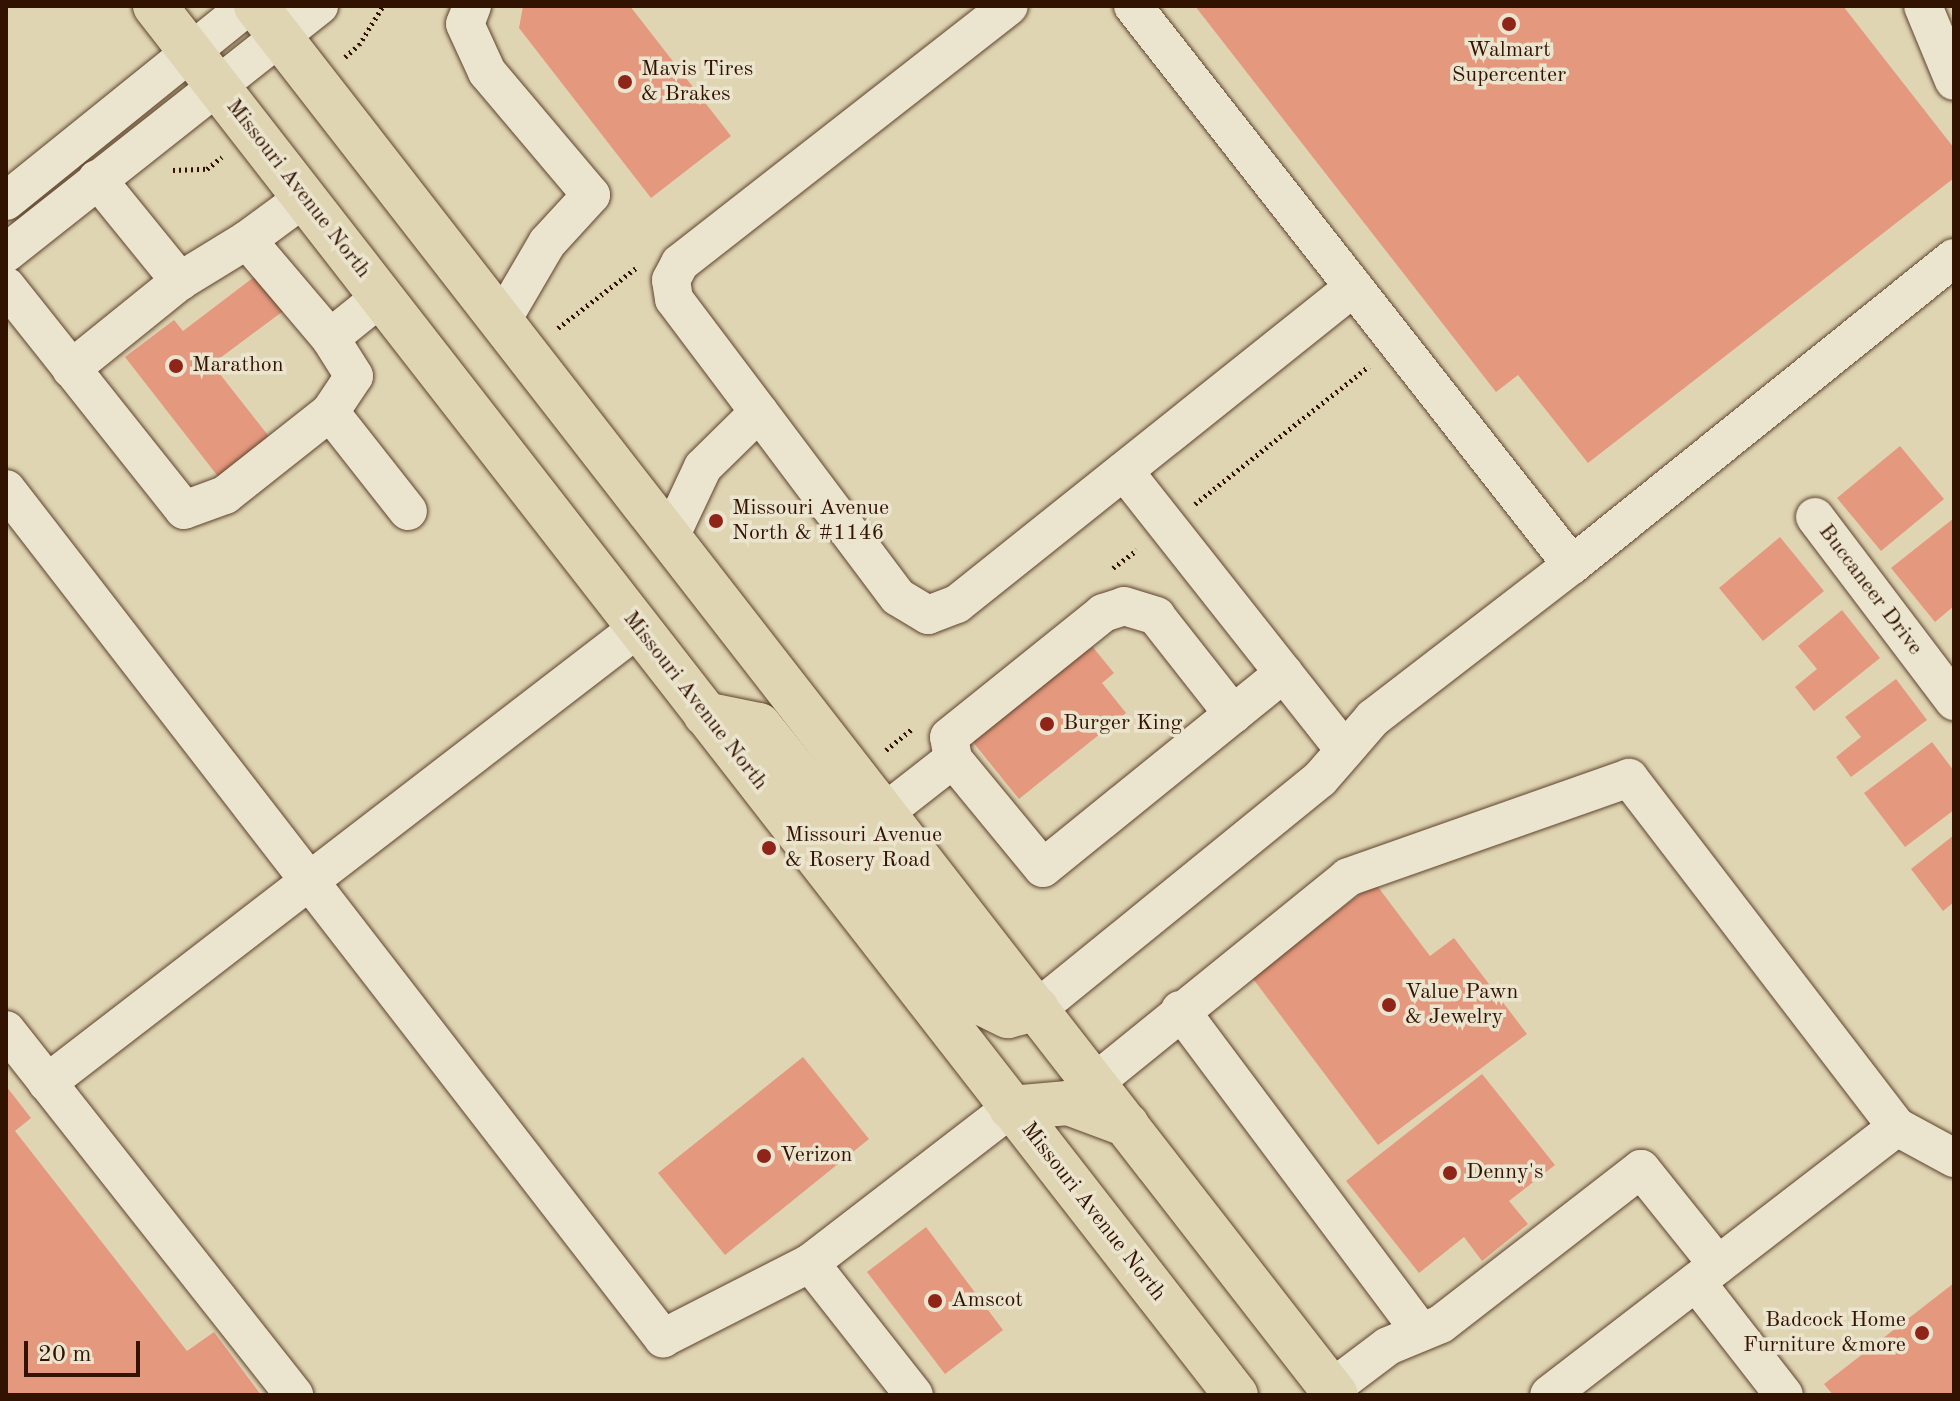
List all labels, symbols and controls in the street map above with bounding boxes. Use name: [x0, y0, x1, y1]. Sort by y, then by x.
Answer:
marker: Walmart Supercenter: [1500, 15, 1518, 33]
place label: Walmart Supercenter: [1452, 37, 1566, 88]
place label: Mavis Tires & Brakes: [641, 56, 753, 108]
marker: Mavis Tires & Brakes: [616, 73, 634, 91]
street label: Missouri Avenue North: [220, 94, 376, 284]
place label: Marathon: [192, 353, 284, 379]
marker: Marathon: [167, 357, 185, 375]
place label: Missouri Avenue North & #1146: [732, 495, 889, 546]
marker: Missouri Avenue North & #1146: [707, 512, 725, 530]
street label: Buccaneer Drive: [1812, 519, 1928, 661]
street label: Missouri Avenue North: [617, 606, 773, 796]
place label: Burger King: [1063, 711, 1182, 737]
marker: Burger King: [1038, 715, 1056, 733]
place label: Missouri Avenue & Rosery Road: [785, 822, 942, 874]
marker: Missouri Avenue & Rosery Road: [760, 839, 778, 857]
place label: Value Pawn & Jewelry: [1405, 979, 1518, 1030]
marker: Value Pawn & Jewelry: [1380, 996, 1398, 1014]
street label: Missouri Avenue North: [1015, 1117, 1171, 1307]
place label: Verizon: [780, 1143, 852, 1169]
marker: Verizon: [755, 1147, 773, 1165]
place label: Denny's: [1466, 1160, 1544, 1186]
marker: Denny's: [1441, 1164, 1459, 1182]
place label: Amscot: [951, 1288, 1023, 1314]
marker: Amscot: [926, 1292, 944, 1310]
place label: Badcock Home Furniture &more: [1743, 1307, 1906, 1358]
marker: Badcock Home Furniture &more: [1913, 1324, 1931, 1342]
scale bar: [28, 1325, 144, 1375]
text: 20 m: [38, 1343, 92, 1367]

